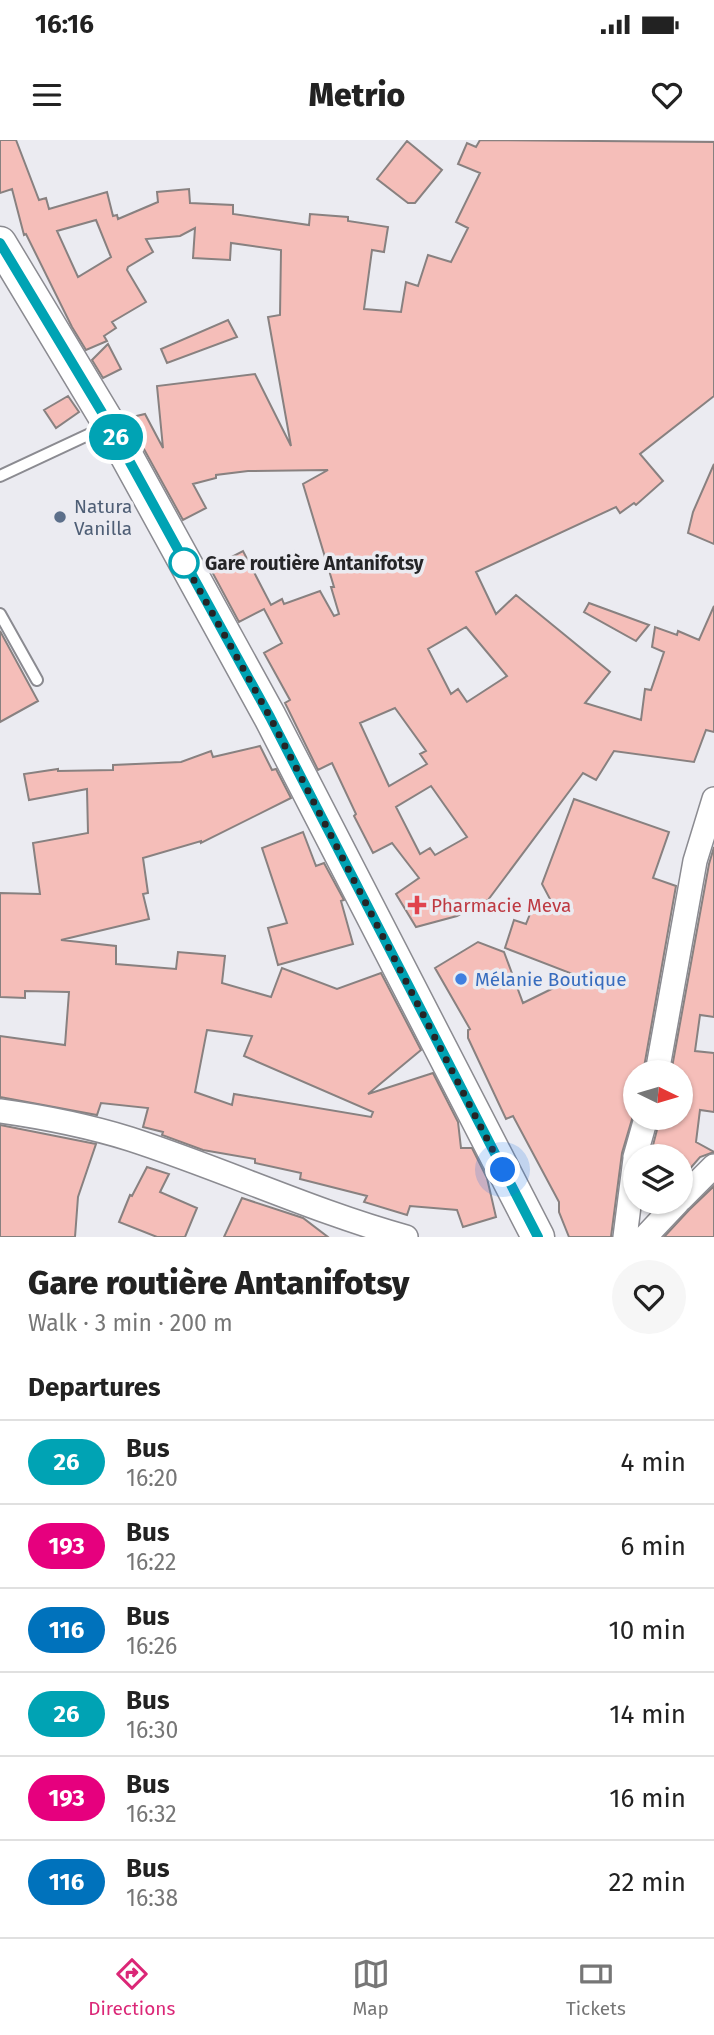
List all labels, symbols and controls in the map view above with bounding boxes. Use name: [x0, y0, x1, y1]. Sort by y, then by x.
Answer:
text: 16:16: [35, 9, 94, 40]
icon: menu: [28, 76, 66, 114]
text: Metrio: [309, 76, 405, 114]
icon: heart: [648, 76, 686, 114]
line badge: 26: [85, 414, 148, 460]
text: 26: [103, 423, 129, 451]
place label: Natura Vanilla: [74, 495, 132, 540]
marker: Natura Vanilla: [52, 509, 68, 525]
marker: Gare routière Antanifotsy: [169, 548, 199, 578]
place label: Gare routière Antanifotsy: [205, 552, 424, 575]
place label: Pharmacie Meva: [431, 894, 571, 917]
marker: Pharmacie Meva: [409, 897, 425, 913]
place label: Mélanie Boutique: [475, 968, 627, 991]
marker: Mélanie Boutique: [453, 971, 469, 987]
north arrow: [623, 1060, 693, 1130]
map controls: [623, 1060, 693, 1214]
button: layers: [623, 1144, 693, 1214]
your location: [485, 1152, 520, 1187]
button: heart: [612, 1260, 686, 1334]
text: Gare routière Antanifotsy: [28, 1263, 409, 1303]
text: Walk · 3 min · 200 m: [28, 1309, 233, 1337]
text: Departures: [28, 1372, 161, 1403]
text: Bus: [126, 1433, 169, 1464]
text: 4 min: [620, 1447, 686, 1478]
text: 26: [54, 1448, 79, 1476]
text: 16:20: [126, 1464, 178, 1492]
text: Bus: [126, 1517, 169, 1548]
text: 6 min: [620, 1531, 686, 1562]
text: 193: [48, 1532, 85, 1560]
text: 16:22: [126, 1548, 177, 1576]
text: Bus: [126, 1601, 169, 1632]
text: 10 min: [608, 1615, 686, 1646]
text: 116: [49, 1616, 84, 1644]
text: 16:26: [126, 1632, 177, 1660]
text: Bus: [126, 1685, 169, 1716]
text: 14 min: [609, 1699, 686, 1730]
text: 26: [54, 1700, 79, 1728]
text: 16:30: [126, 1716, 178, 1744]
text: Bus: [126, 1769, 169, 1800]
text: 16 min: [609, 1783, 686, 1814]
text: 193: [48, 1784, 85, 1812]
text: 16:32: [126, 1800, 177, 1828]
text: Bus: [126, 1853, 169, 1884]
text: 22 min: [609, 1867, 686, 1898]
text: 116: [49, 1868, 84, 1896]
text: 16:38: [126, 1884, 178, 1912]
tab: Directions: [88, 1955, 175, 2020]
tab: Map: [352, 1955, 390, 2020]
tab: Tickets: [566, 1955, 626, 2020]

